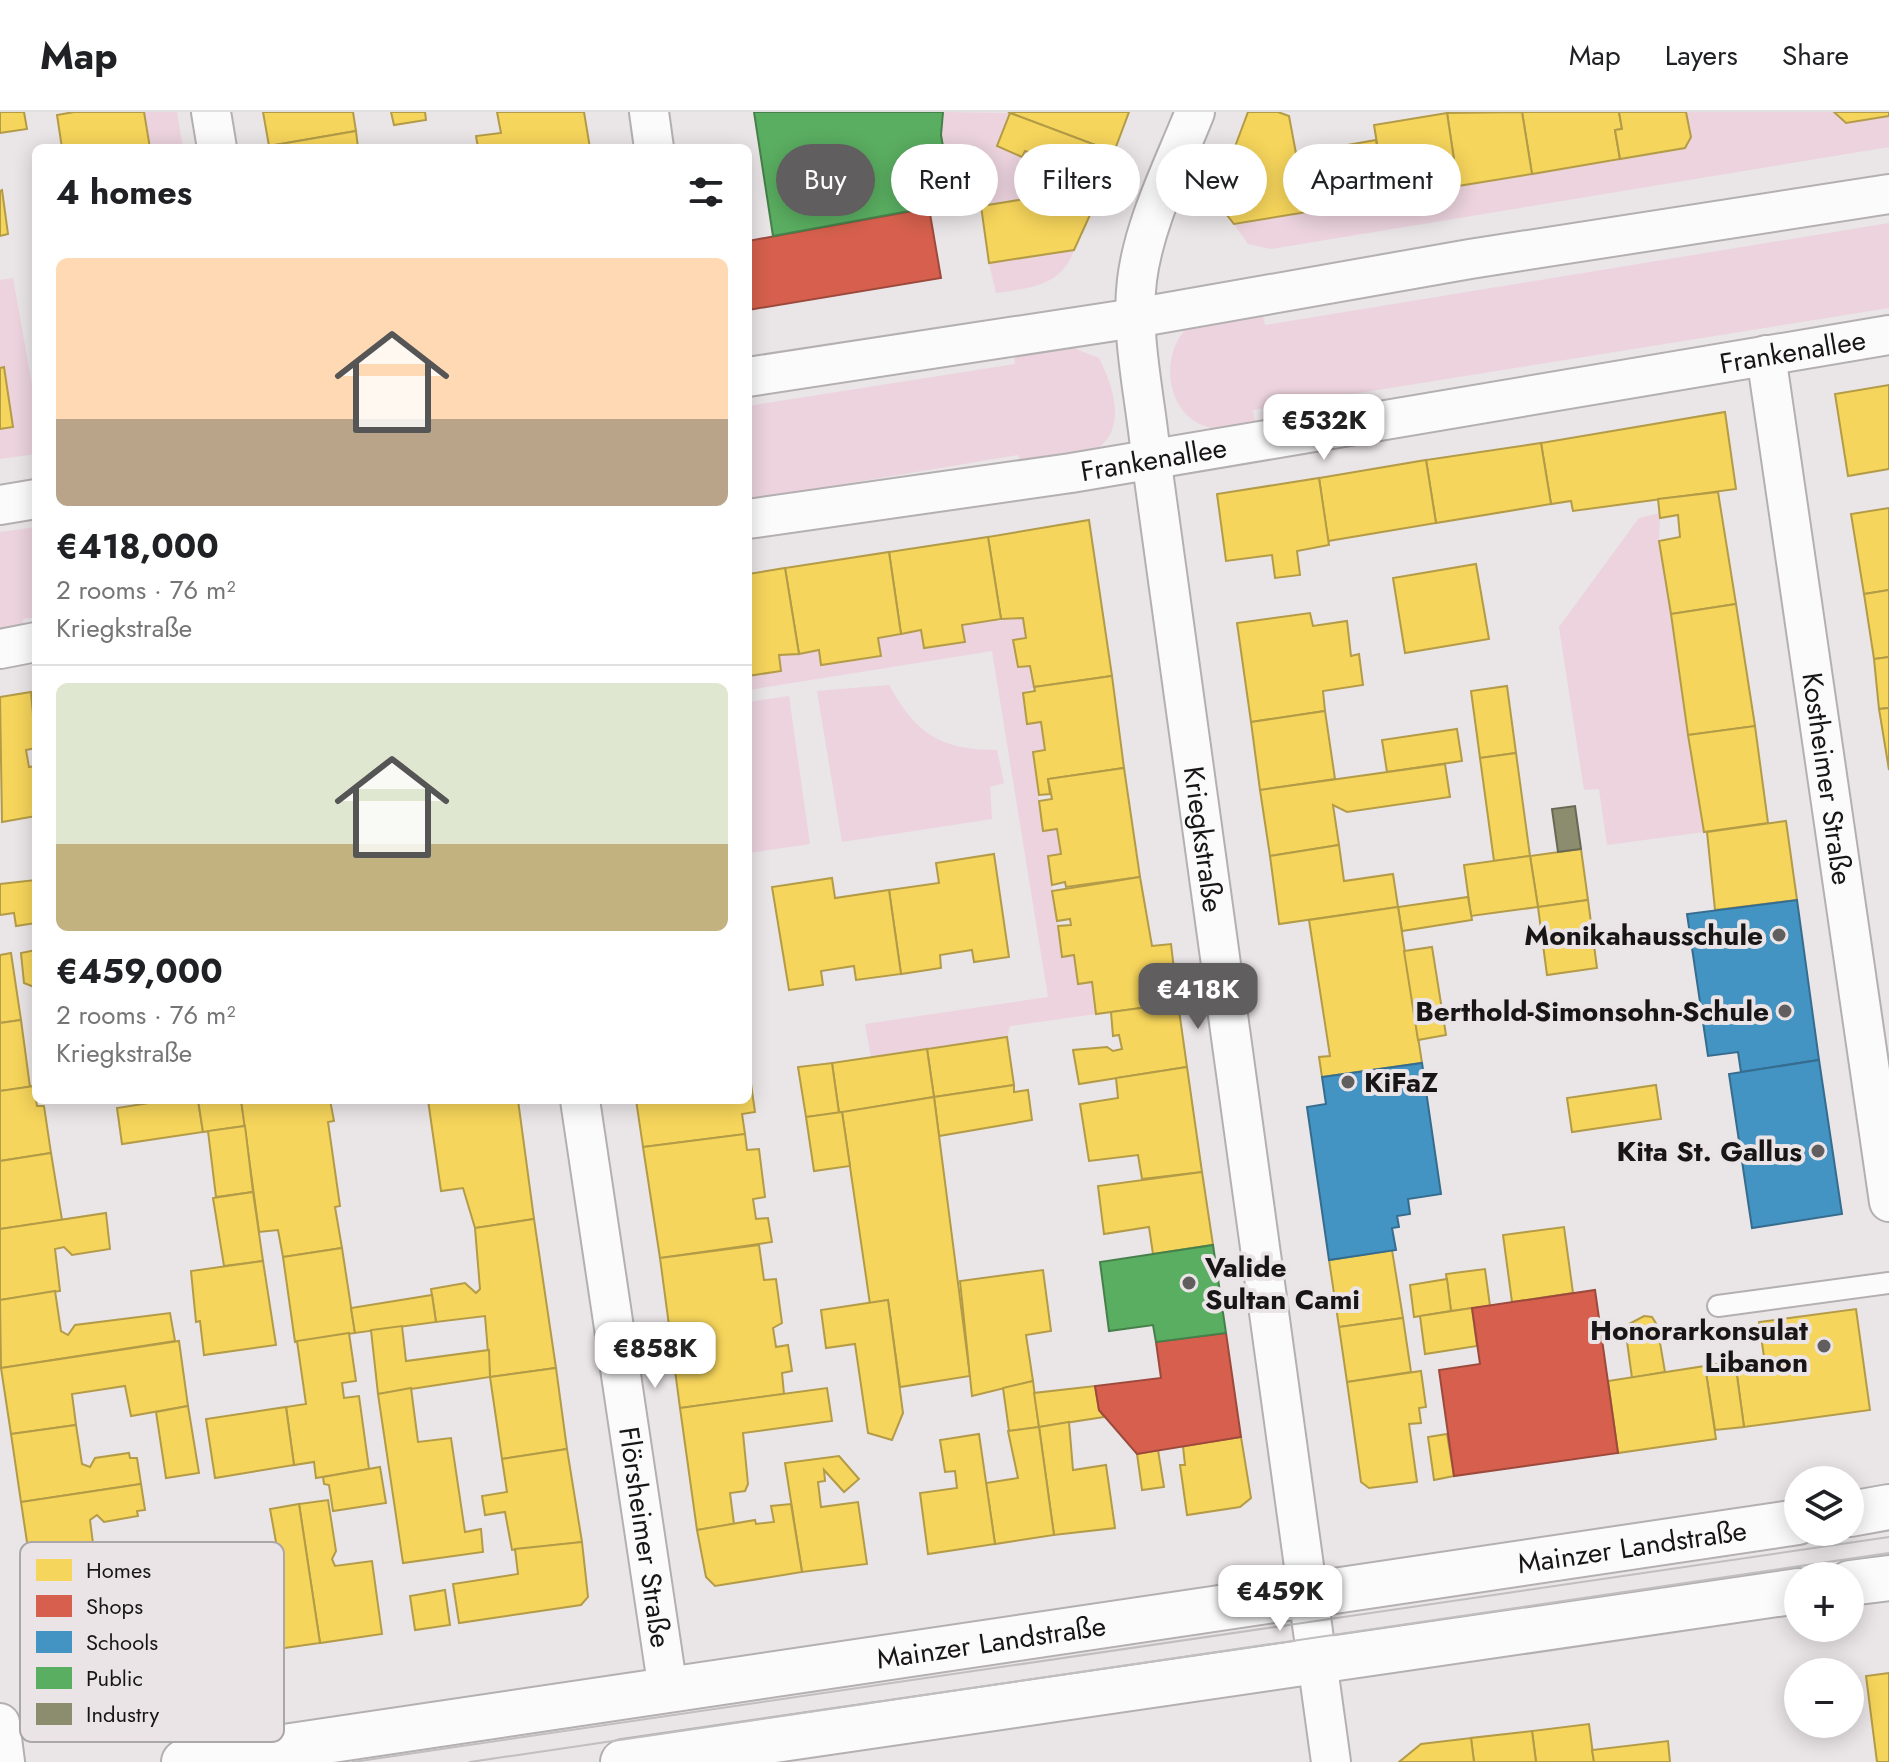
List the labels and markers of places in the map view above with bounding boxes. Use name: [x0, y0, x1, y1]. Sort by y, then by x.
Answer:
pin: €532K: [1268, 394, 1380, 462]
place label: Monikahausschule: [1524, 915, 1763, 956]
marker: Monikahausschule: [1770, 926, 1788, 944]
pin: €418K: [1142, 963, 1254, 1031]
place label: Berthold-Simonsohn-Schule: [1415, 991, 1769, 1032]
marker: Berthold-Simonsohn-Schule: [1776, 1002, 1794, 1020]
place label: KiFaZ: [1364, 1062, 1438, 1103]
marker: KiFaZ: [1339, 1073, 1357, 1091]
place label: Kita St. Gallus: [1617, 1131, 1802, 1172]
marker: Kita St. Gallus: [1809, 1142, 1827, 1160]
place label: Valide Sultan Cami: [1204, 1247, 1360, 1320]
marker: Valide Sultan Cami: [1180, 1274, 1198, 1292]
place label: Honorarkonsulat Libanon: [1590, 1310, 1808, 1383]
pin: €858K: [599, 1322, 711, 1390]
marker: Honorarkonsulat Libanon: [1815, 1337, 1833, 1355]
pin: €459K: [1224, 1565, 1336, 1633]

